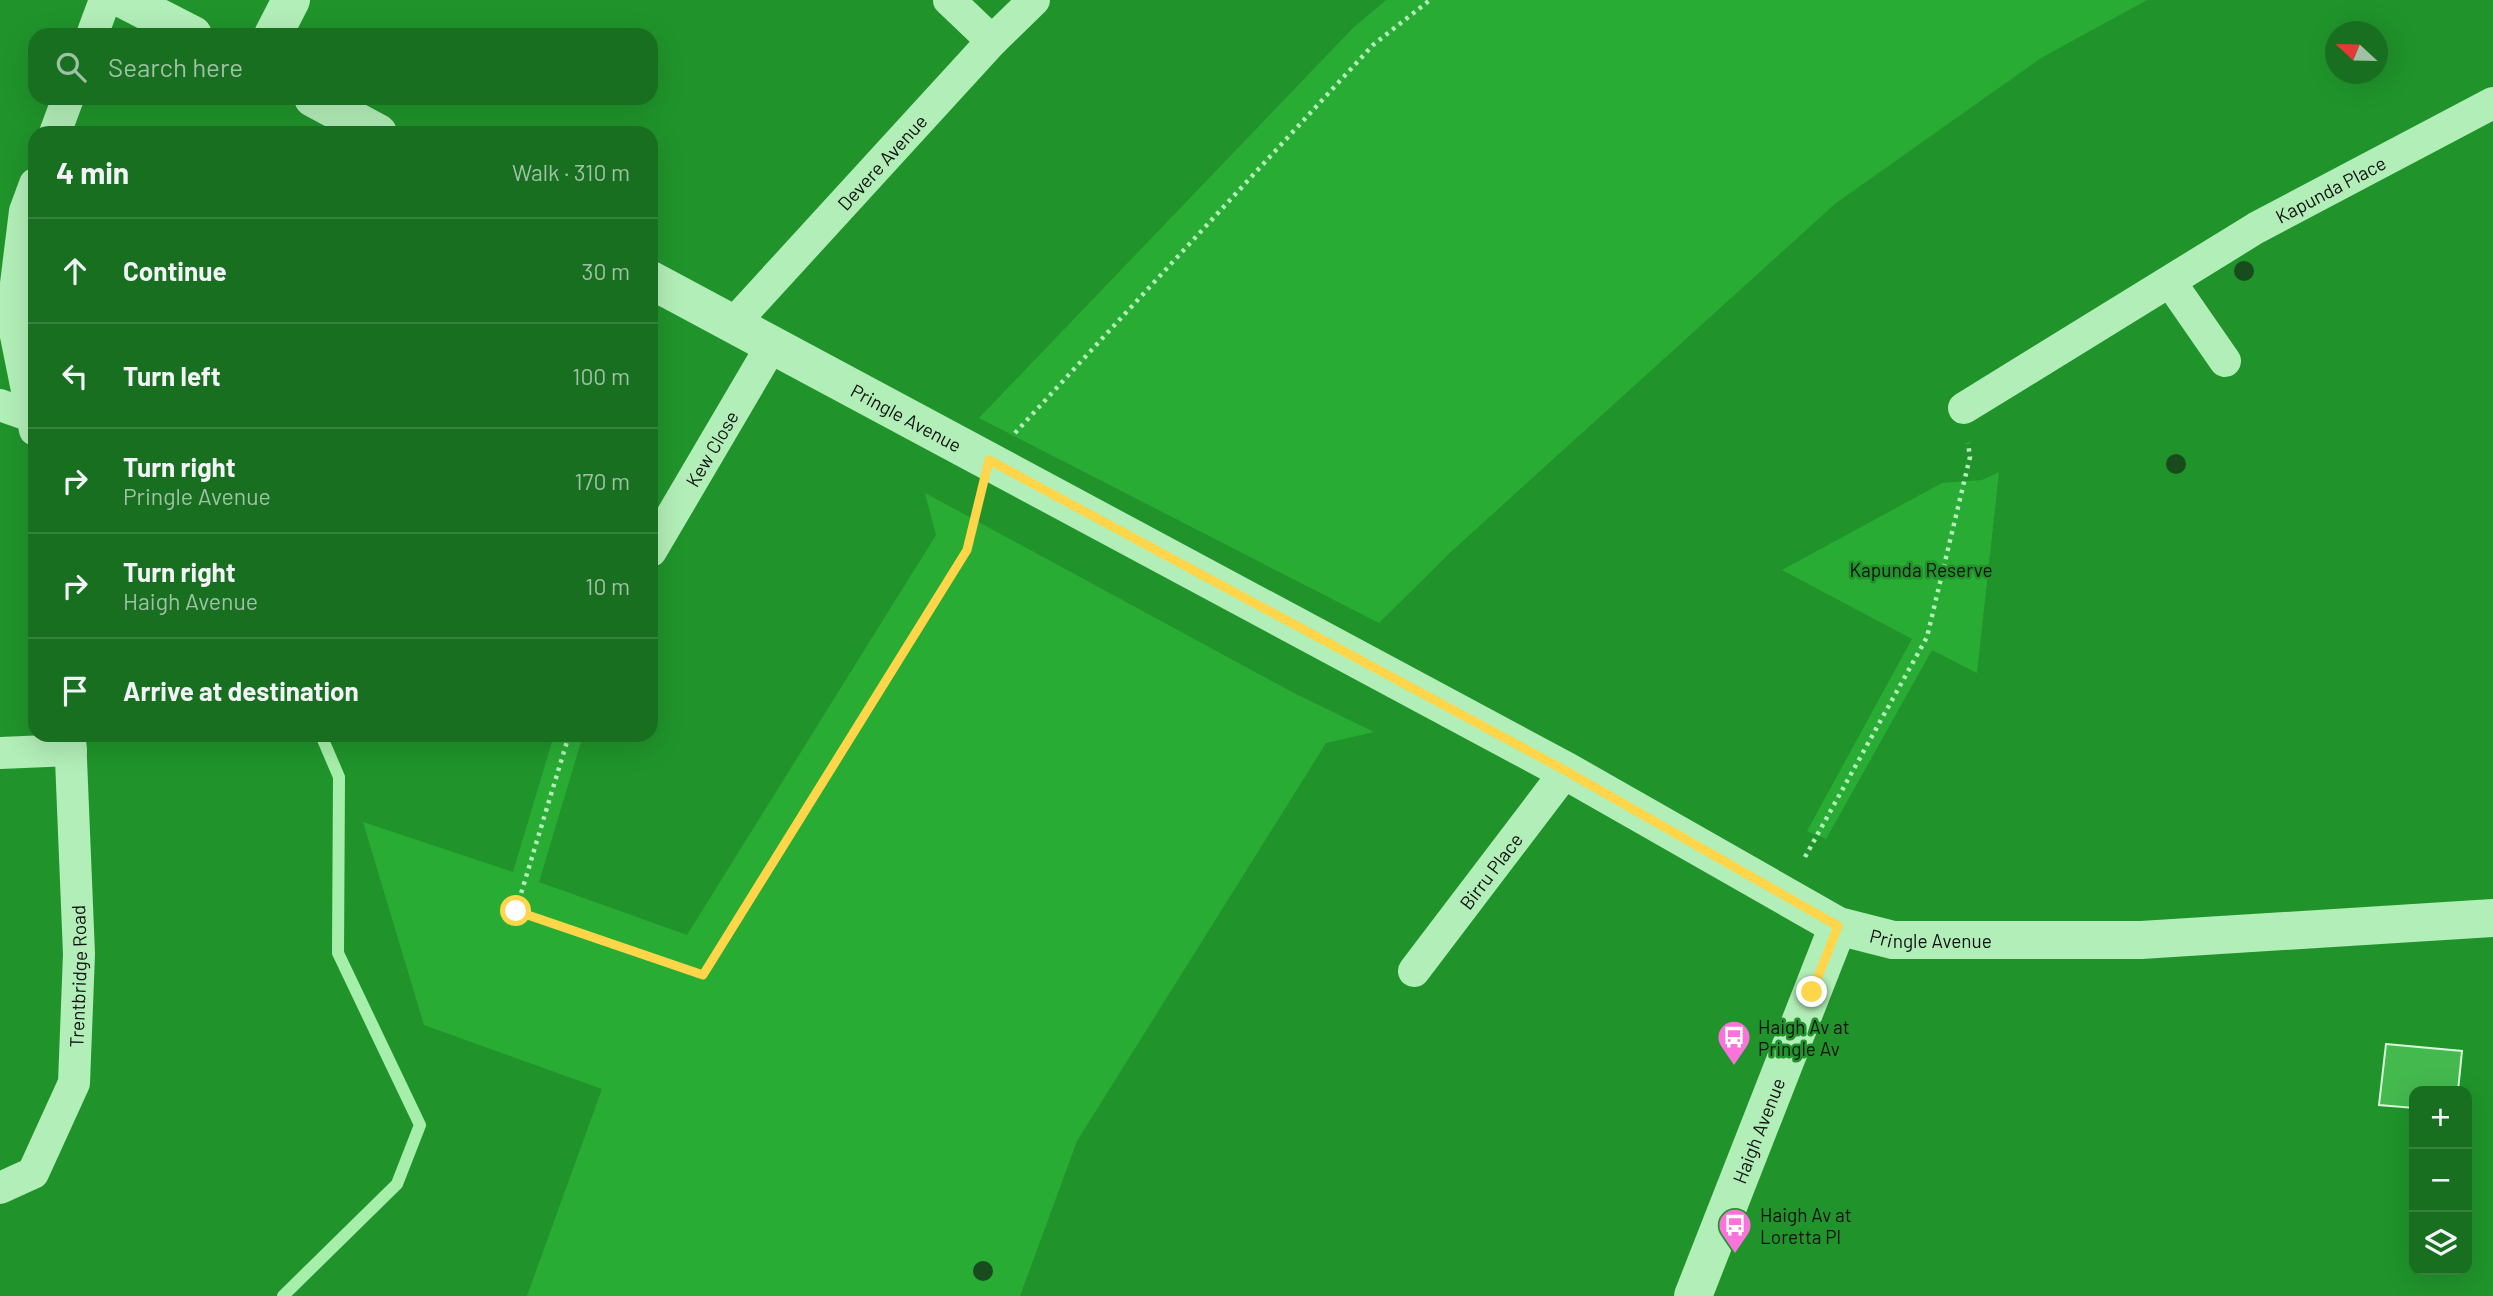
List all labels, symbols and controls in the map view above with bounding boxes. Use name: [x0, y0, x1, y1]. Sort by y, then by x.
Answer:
north arrow: [2325, 21, 2388, 84]
search box: [28, 28, 658, 105]
icon: search: [52, 48, 90, 86]
text: Search here: [108, 51, 243, 82]
street label: Devere Avenue: [832, 109, 931, 214]
street label: Kapunda Place: [2271, 150, 2389, 227]
text: 4 min: [56, 154, 129, 190]
text: Walk · 310 m: [512, 158, 630, 186]
icon: ahead: [56, 252, 94, 290]
text: Continue: [123, 255, 227, 286]
text: 30 m: [582, 257, 630, 285]
icon: left: [56, 357, 94, 395]
text: Turn left: [123, 360, 221, 391]
text: 100 m: [572, 362, 630, 390]
street label: Pringle Avenue: [847, 378, 966, 456]
street label: Kew Close: [680, 406, 743, 491]
text: Turn right: [123, 451, 236, 482]
icon: right: [56, 462, 94, 500]
text: 170 m: [574, 467, 630, 495]
text: Pringle Avenue: [123, 482, 271, 510]
text: Turn right: [123, 556, 236, 587]
park label: Kapunda Reserve: [1849, 558, 1993, 581]
icon: right: [56, 567, 94, 605]
text: 10 m: [585, 572, 630, 600]
text: Haigh Avenue: [123, 587, 258, 615]
icon: arrive: [56, 672, 94, 710]
text: Arrive at destination: [123, 675, 359, 706]
street label: Birru Place: [1454, 828, 1527, 913]
route start: [500, 895, 531, 926]
street label: Trentbridge Road: [64, 904, 91, 1048]
street label: Pringle Avenue: [1868, 923, 1992, 952]
route end: [1796, 976, 1827, 1007]
place label: Haigh Av at Pringle Av: [1758, 1015, 1850, 1060]
bus stop icon: Haigh Av at Pringle Av: [1715, 1018, 1753, 1067]
street label: Haigh Avenue: [1727, 1074, 1789, 1186]
map controls: [2409, 1086, 2472, 1275]
button: +: [2409, 1086, 2472, 1149]
button: −: [2409, 1149, 2472, 1212]
place label: Haigh Av at Loretta Pl: [1760, 1203, 1852, 1248]
bus stop icon: Haigh Av at Loretta Pl: [1716, 1206, 1754, 1255]
button: layers: [2409, 1212, 2472, 1275]

